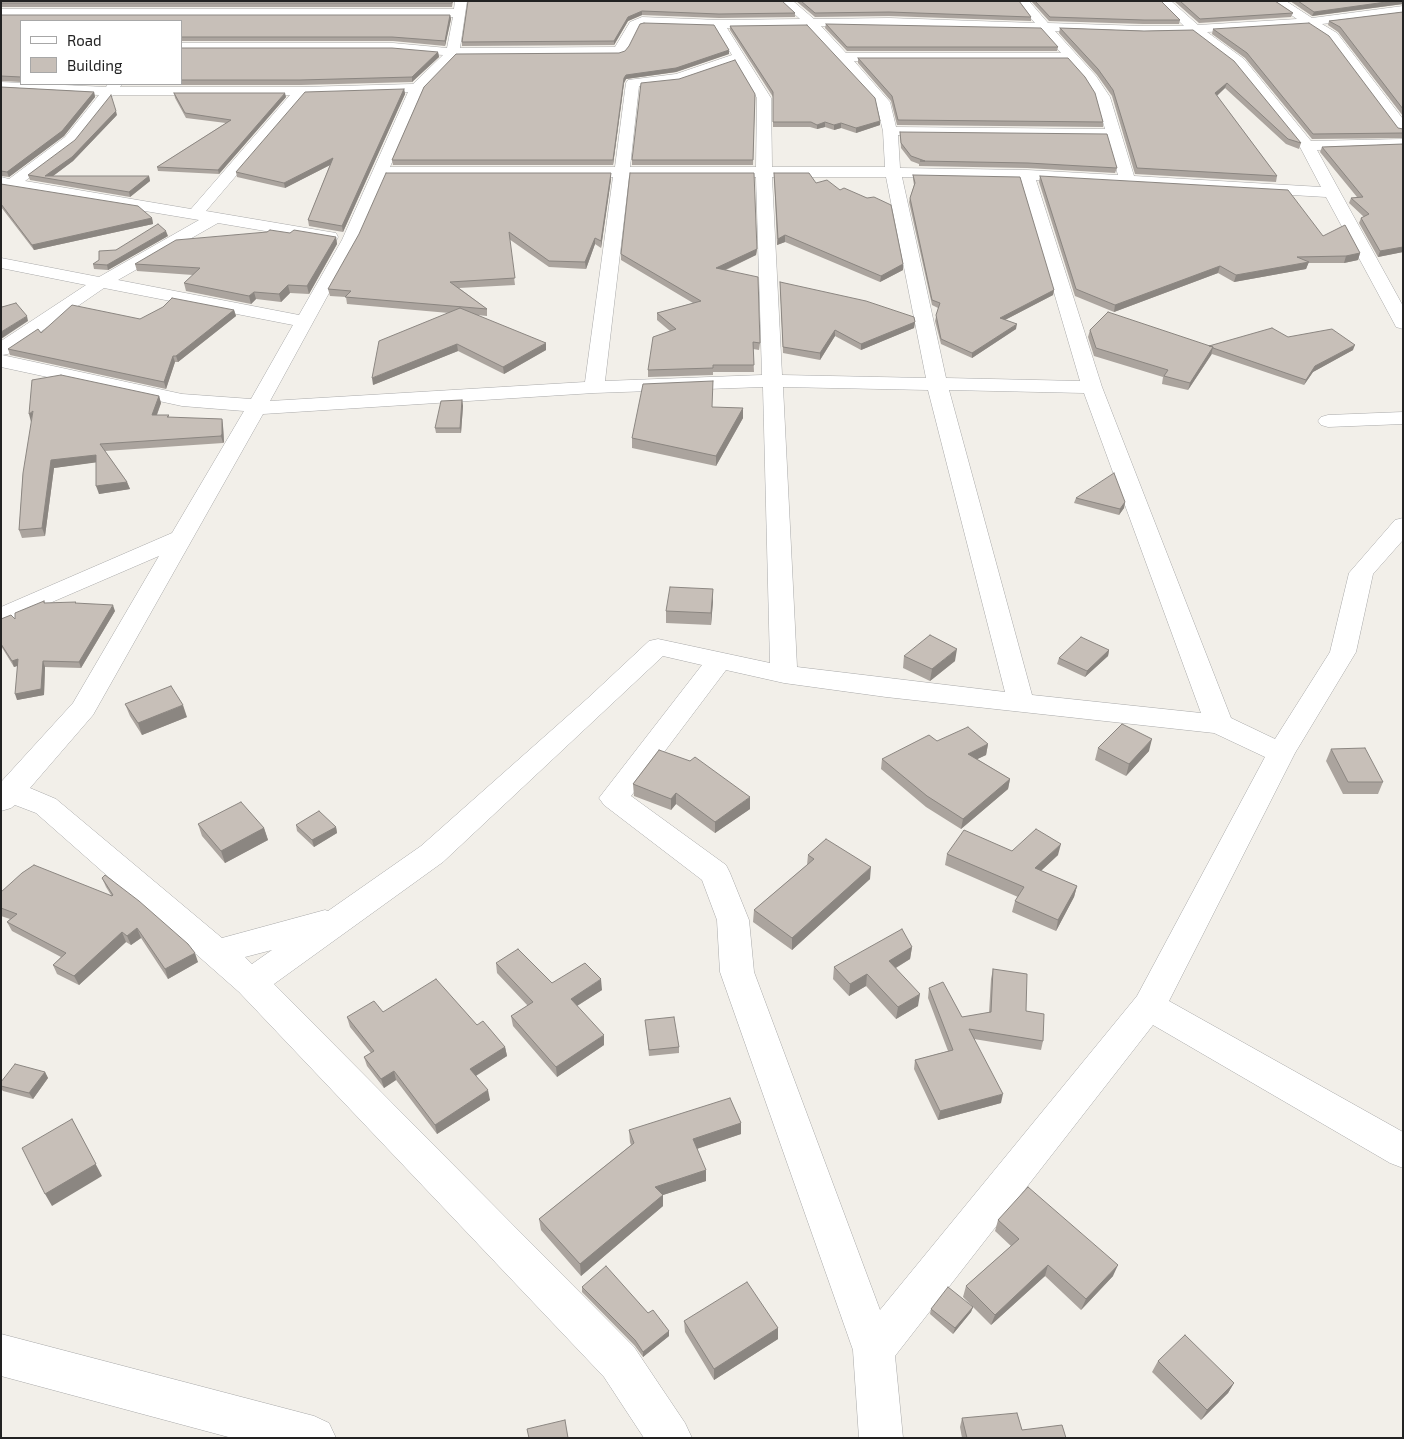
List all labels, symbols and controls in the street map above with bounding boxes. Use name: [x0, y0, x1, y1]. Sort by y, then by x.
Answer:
legend: [20, 20, 182, 85]
text: Road: [67, 31, 102, 49]
text: Building: [67, 56, 122, 74]

